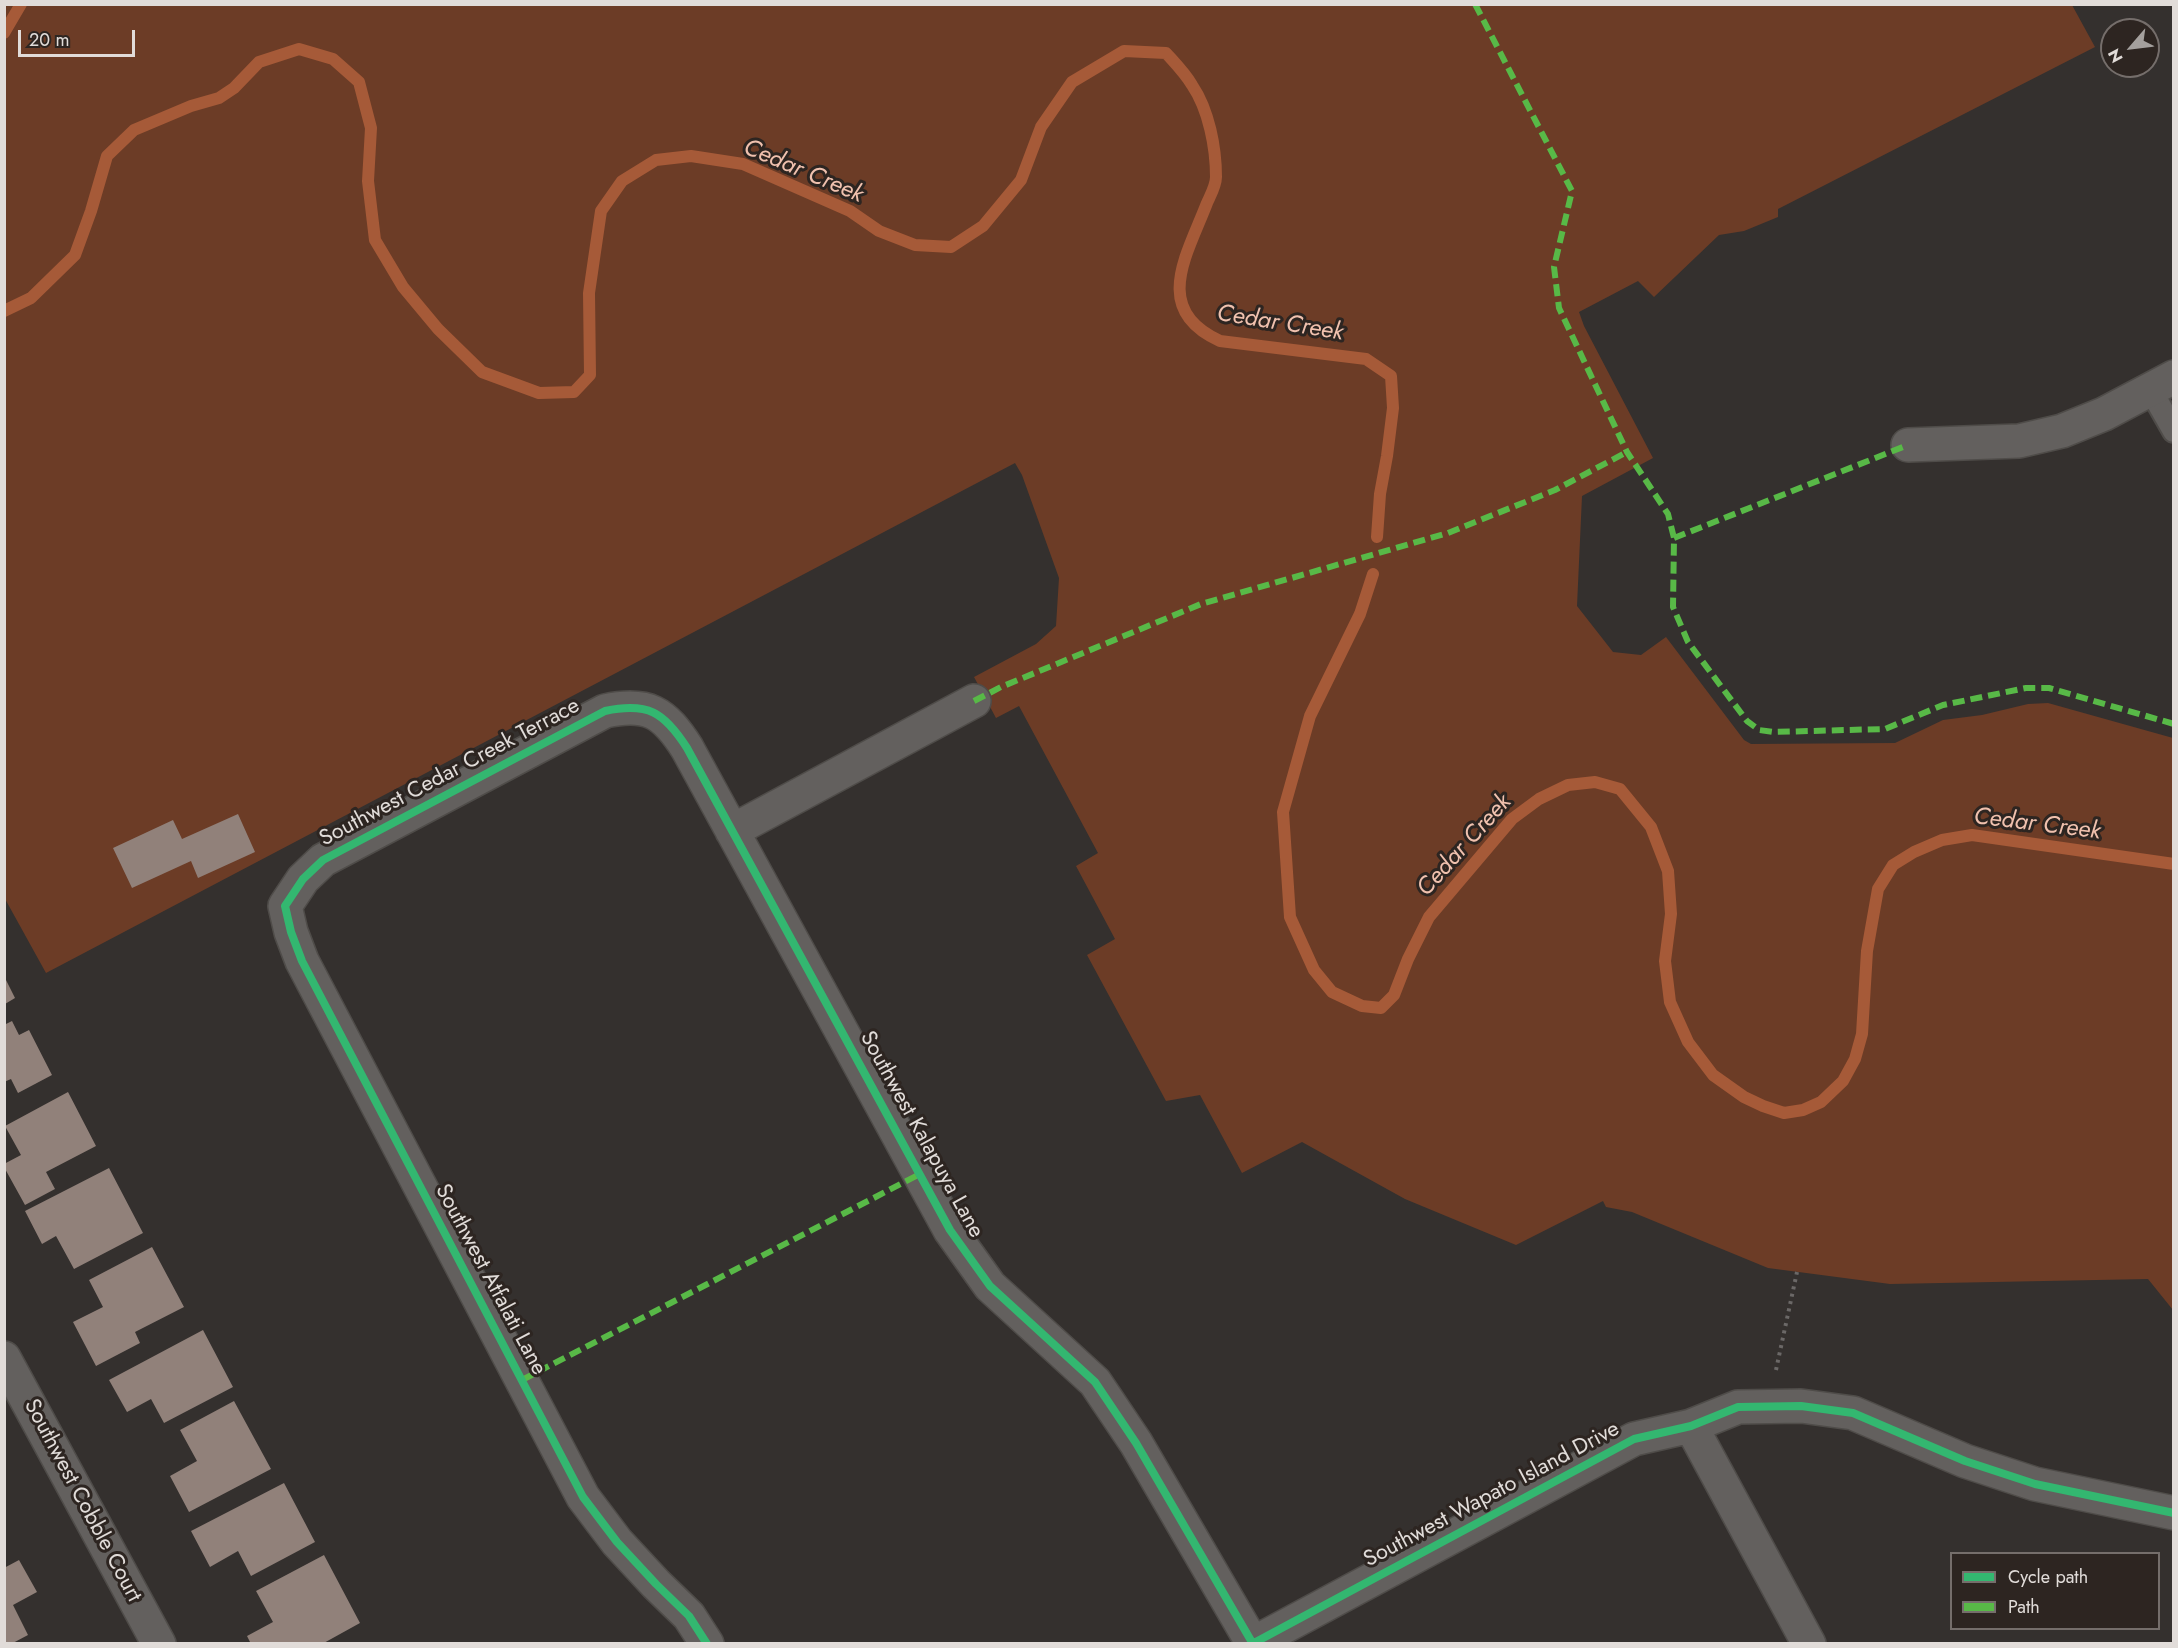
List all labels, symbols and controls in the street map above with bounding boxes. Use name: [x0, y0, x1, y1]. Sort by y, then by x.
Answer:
scale bar: [21, 18, 138, 56]
north arrow: [2100, 18, 2160, 78]
text: 20 m: [29, 27, 69, 53]
text: N: [2102, 45, 2129, 67]
water label: Cedar Creek: [739, 134, 867, 210]
water label: Cedar Creek: [1215, 300, 1345, 348]
street label: Southwest Cedar Creek Terrace: [315, 693, 585, 853]
water label: Cedar Creek: [1412, 789, 1518, 903]
water label: Cedar Creek: [1972, 803, 2102, 847]
street label: Southwest Kalapuya Lane: [853, 1027, 989, 1243]
street label: Southwest Atfalati Lane: [429, 1180, 551, 1380]
street label: Southwest Cobble Court: [17, 1395, 147, 1607]
street label: Southwest Wapato Island Drive: [1360, 1416, 1624, 1574]
legend: [1950, 1552, 2160, 1630]
text: Cycle path: [2008, 1564, 2088, 1590]
text: Path: [2008, 1594, 2040, 1620]

